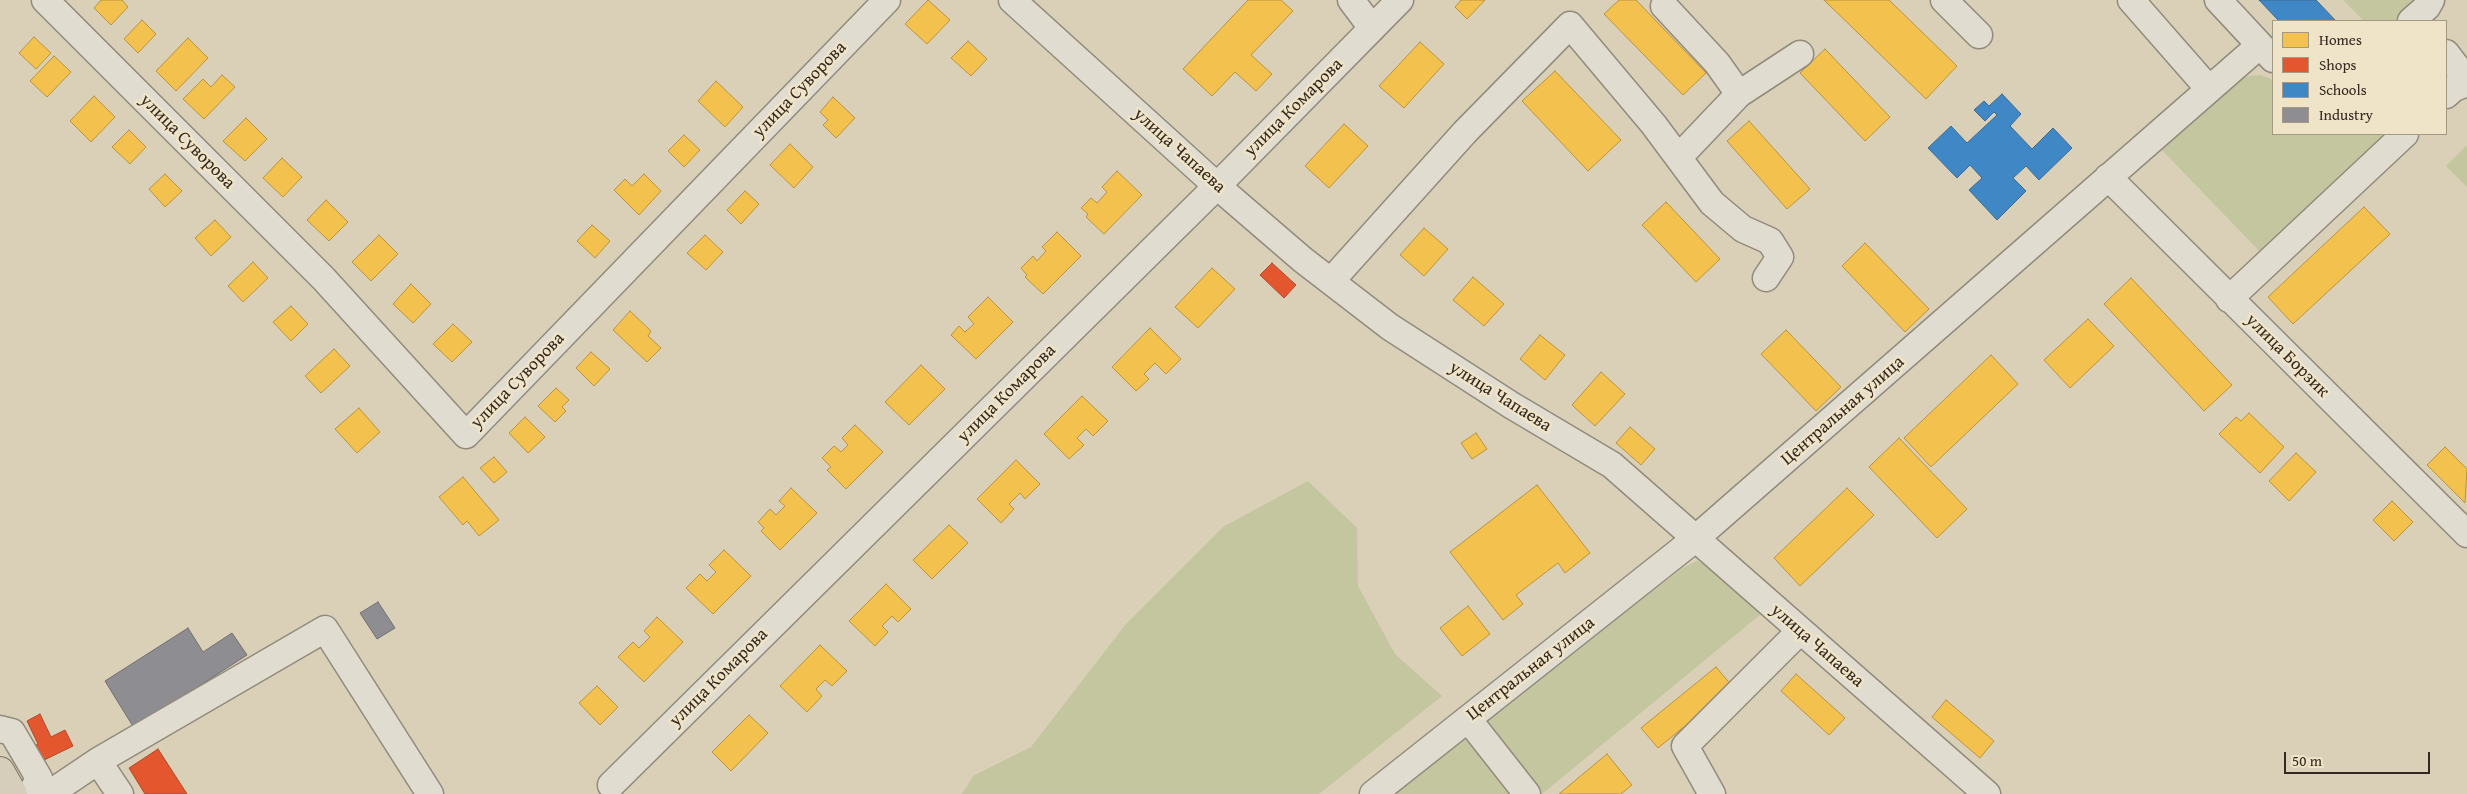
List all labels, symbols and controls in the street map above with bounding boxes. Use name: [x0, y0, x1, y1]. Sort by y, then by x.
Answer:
legend: [2272, 20, 2447, 135]
text: Homes: [2319, 29, 2362, 50]
street label: улица Суворова: [749, 37, 851, 143]
street label: улица Комарова: [1240, 54, 1348, 162]
text: Shops: [2319, 54, 2356, 75]
text: Schools: [2319, 79, 2367, 100]
street label: улица Суворова: [135, 90, 239, 194]
street label: улица Чапаева: [1128, 104, 1230, 198]
text: Industry: [2319, 104, 2373, 125]
street label: улица Борзик: [2241, 310, 2333, 402]
street label: улица Суворова: [467, 328, 569, 434]
street label: улица Комарова: [953, 340, 1061, 448]
street label: Центральная улица: [1777, 351, 1909, 471]
street label: улица Чапаева: [1445, 357, 1555, 437]
street label: улица Чапаева: [1766, 600, 1868, 692]
street label: Центральная улица: [1463, 612, 1599, 726]
street label: улица Комарова: [665, 624, 773, 732]
scale bar: [2287, 742, 2433, 774]
text: 50 m: [2292, 750, 2322, 771]

